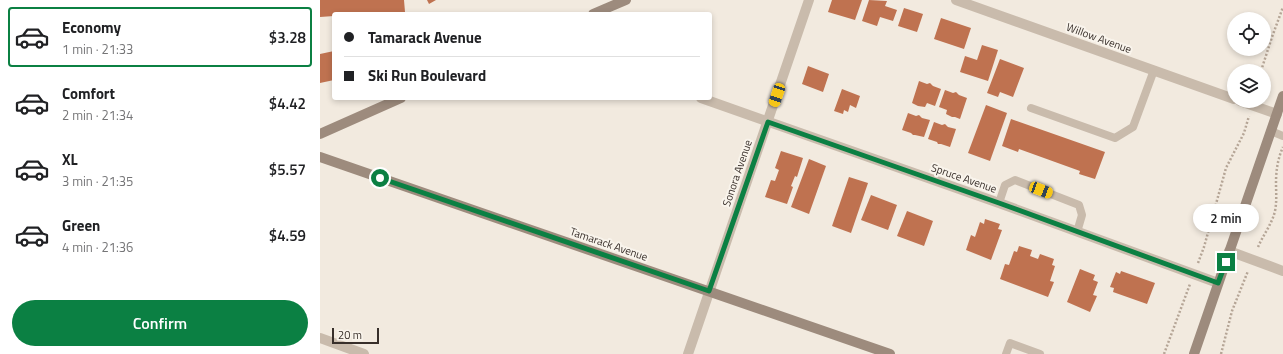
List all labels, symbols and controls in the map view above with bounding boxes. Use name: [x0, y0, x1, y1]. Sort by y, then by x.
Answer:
map controls: [1227, 12, 1271, 108]
button: locate: [1227, 12, 1271, 56]
text: Economy: [62, 16, 121, 39]
icon: car: [14, 19, 50, 55]
street label: Willow Avenue: [1064, 19, 1134, 57]
text: $3.28: [269, 26, 306, 49]
text: Tamarack Avenue: [368, 26, 482, 49]
text: 1 min · 21:33: [62, 39, 133, 59]
text: Ski Run Boulevard: [368, 64, 486, 87]
button: layers: [1227, 64, 1271, 108]
text: Comfort: [62, 82, 115, 105]
car: [767, 82, 787, 108]
icon: car: [14, 85, 50, 121]
text: $4.42: [269, 92, 306, 115]
text: 2 min · 21:34: [62, 105, 133, 125]
street label: Sonora Avenue: [718, 137, 756, 209]
text: XL: [62, 148, 78, 171]
icon: car: [14, 151, 50, 187]
text: $5.57: [269, 158, 306, 181]
street label: Spruce Avenue: [929, 159, 999, 197]
route start: [371, 169, 389, 187]
text: 3 min · 21:35: [62, 171, 133, 191]
car: [1028, 180, 1054, 200]
callout: 2 min: [1193, 204, 1259, 232]
text: 2 min: [1210, 208, 1242, 228]
text: Green: [62, 214, 100, 237]
icon: car: [14, 217, 50, 253]
street label: Tamarack Avenue: [568, 223, 650, 265]
text: $4.59: [269, 224, 306, 247]
text: 4 min · 21:36: [62, 237, 133, 257]
route end: [1217, 253, 1235, 271]
button: Confirm: [12, 300, 308, 346]
scale bar: [332, 326, 379, 345]
text: 20 m: [338, 327, 362, 343]

